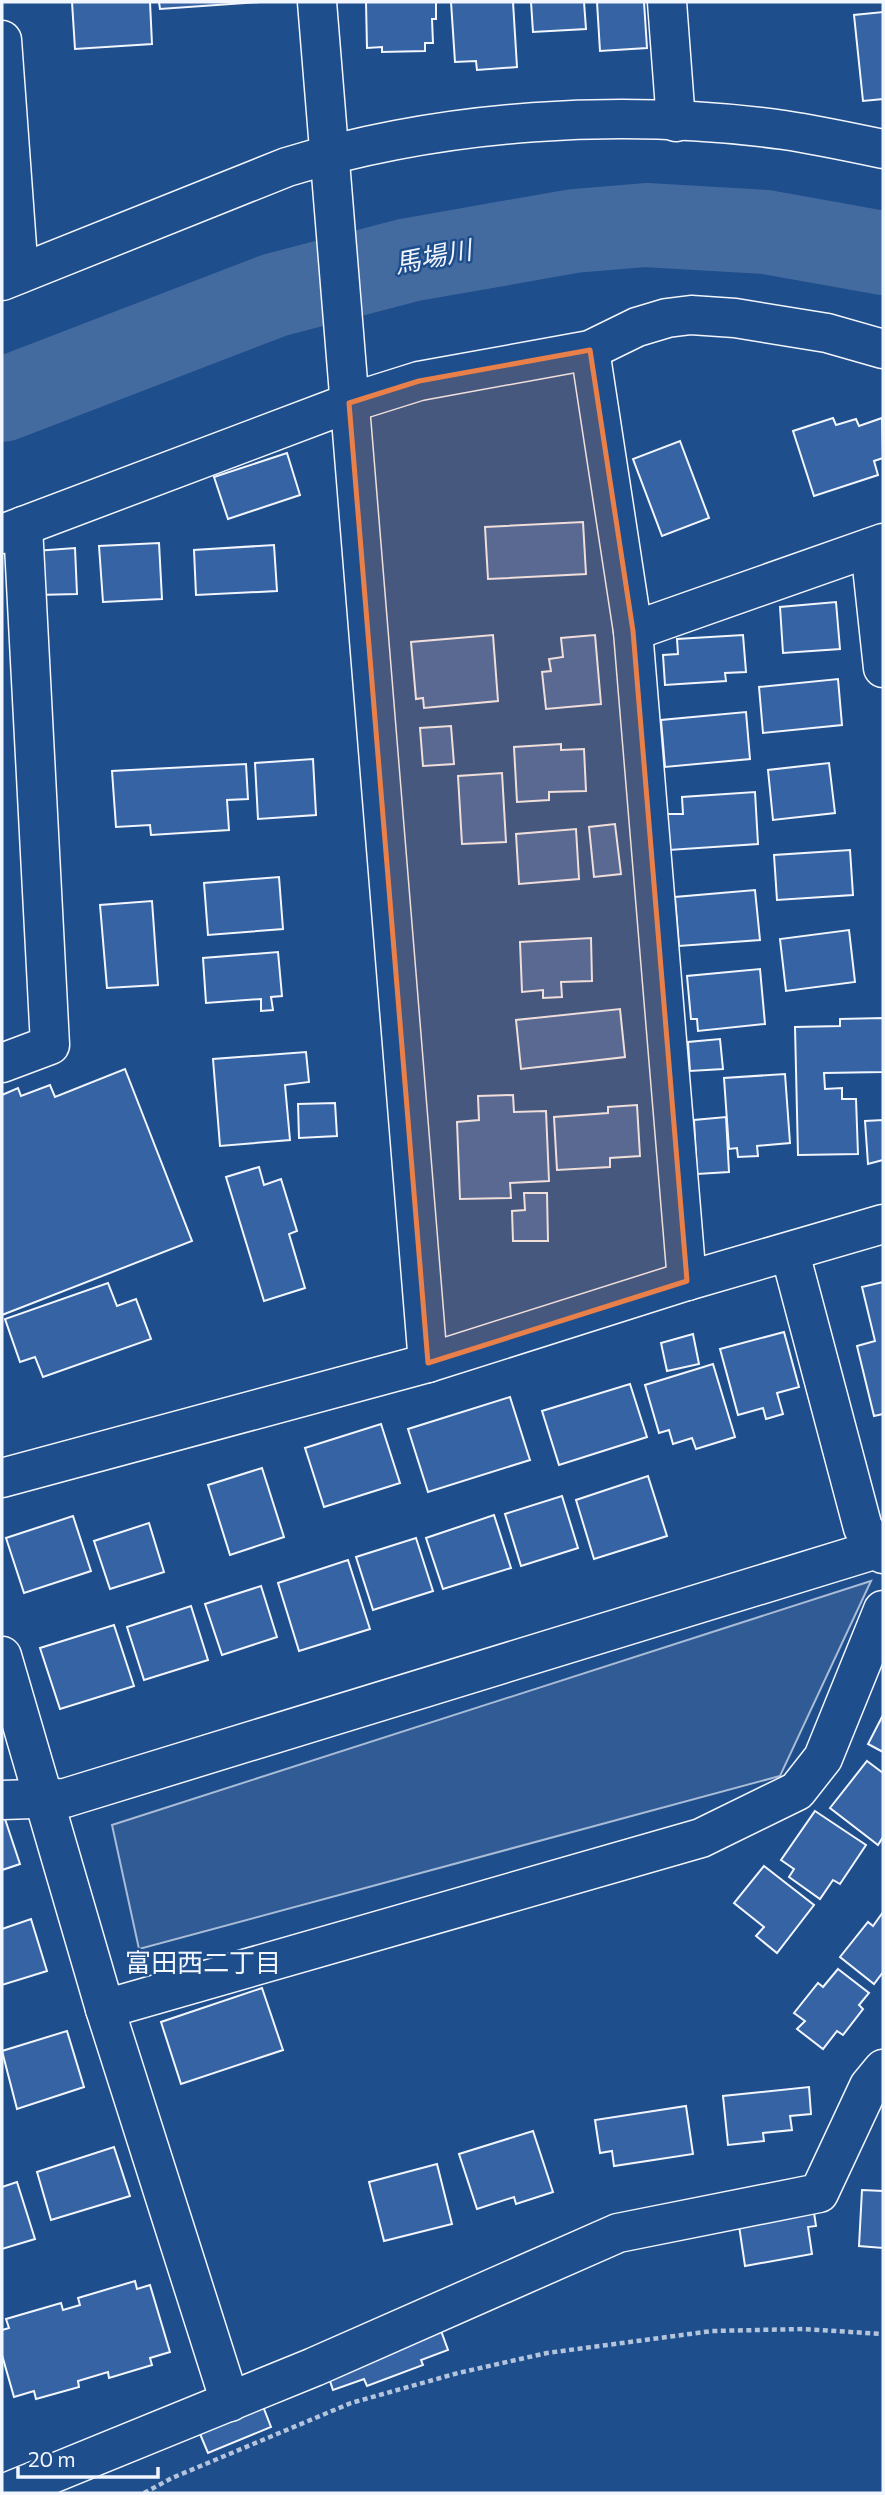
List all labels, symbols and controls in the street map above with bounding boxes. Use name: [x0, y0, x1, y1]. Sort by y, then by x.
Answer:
water label: 馬場川: [391, 232, 477, 278]
district label: 富田西二丁目: [125, 1946, 281, 1977]
scale bar: [18, 2436, 158, 2480]
text: 20 m: [28, 2446, 76, 2471]

